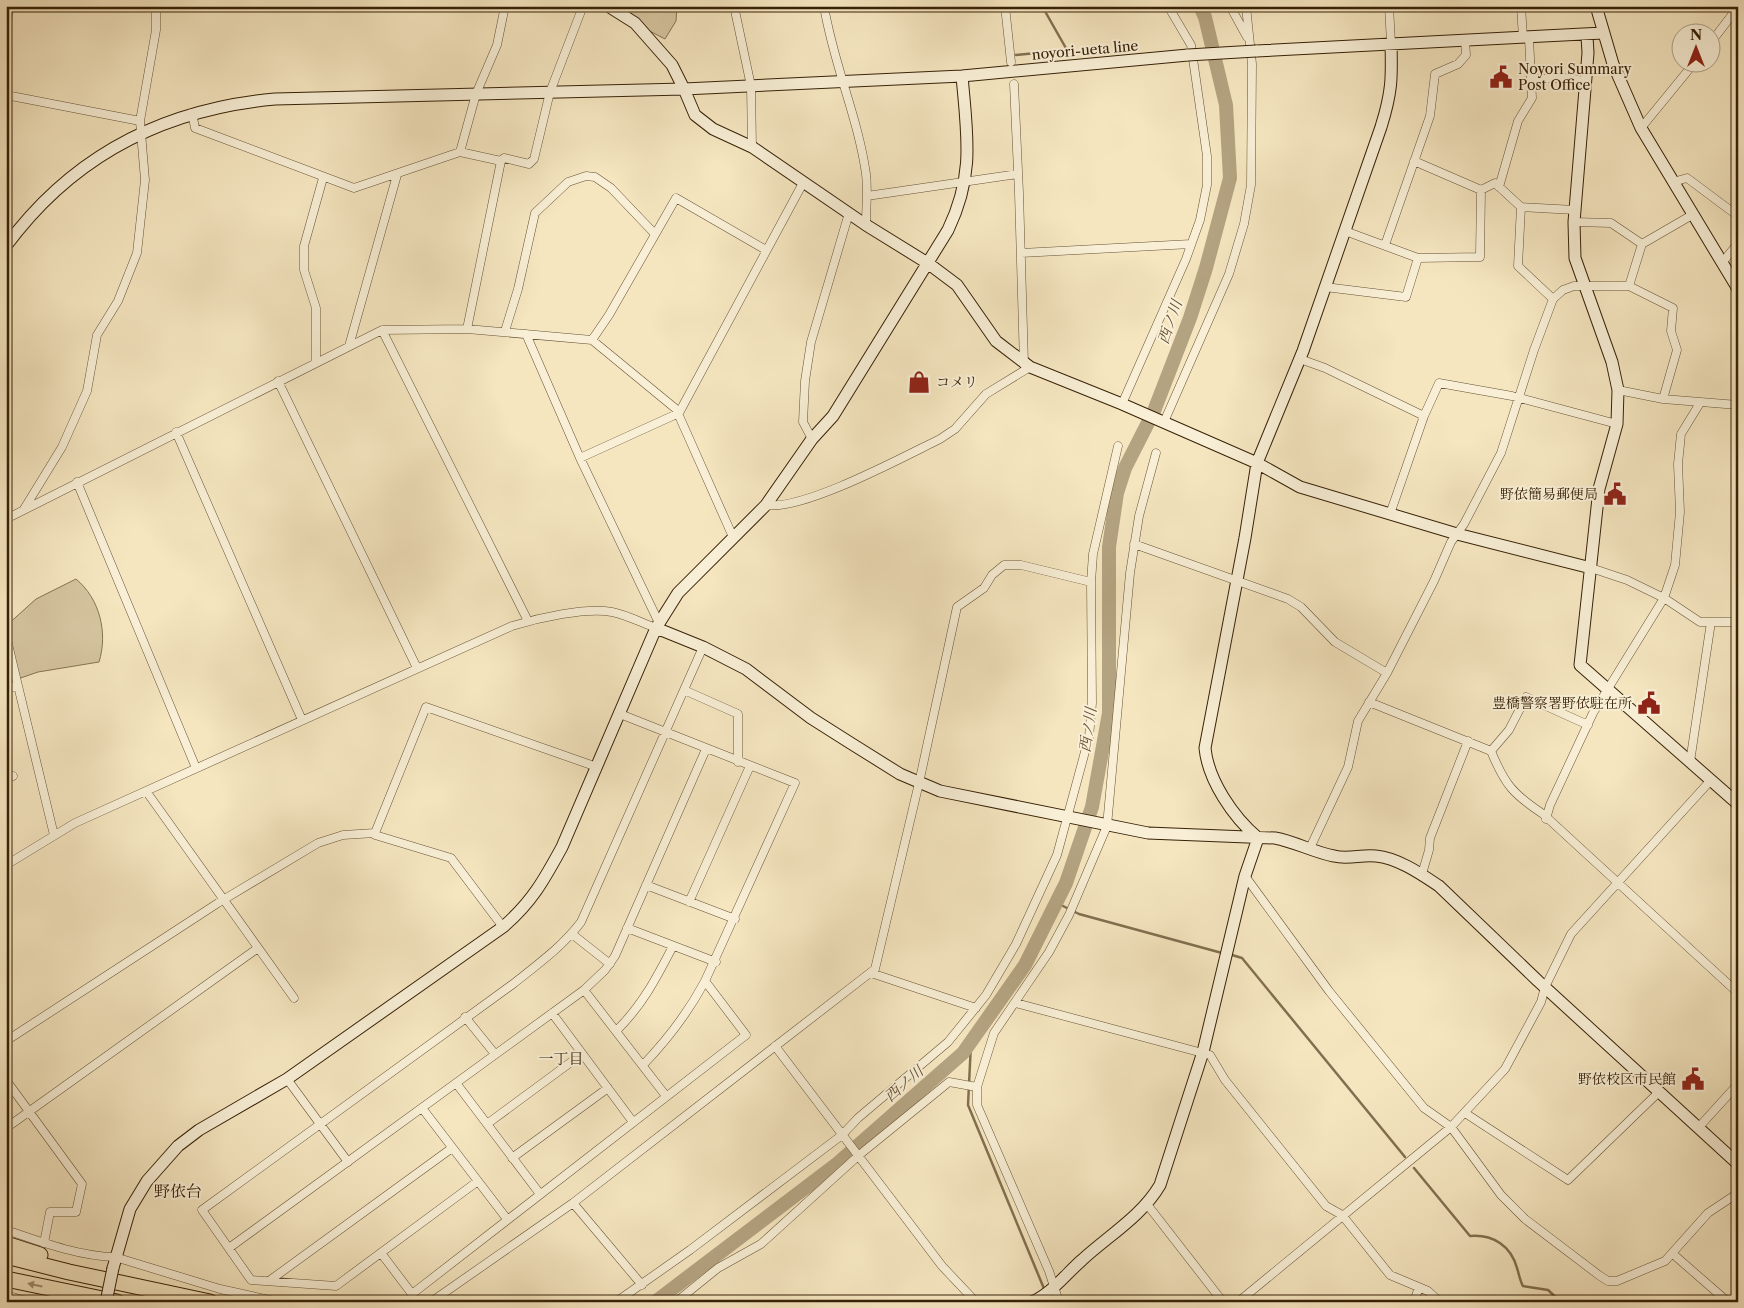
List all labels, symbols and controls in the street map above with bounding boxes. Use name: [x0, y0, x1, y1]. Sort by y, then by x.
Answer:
north arrow: [1672, 22, 1722, 72]
text: N: [1690, 26, 1702, 44]
street label: noyori-ueta line: [1031, 36, 1139, 64]
place label: Noyori Summary Post Office: [1518, 60, 1632, 94]
public building icon: Noyori Summary Post Office: [1488, 64, 1514, 90]
water label: 西ノ川: [1153, 296, 1186, 346]
shop icon: コメリ: [906, 369, 932, 395]
place label: コメリ: [936, 373, 978, 391]
public building icon: 野依簡易郵便局: [1602, 481, 1628, 507]
place label: 野依簡易郵便局: [1500, 485, 1598, 503]
public building icon: 豊橋警察署野依駐在所: [1636, 690, 1662, 716]
place label: 豊橋警察署野依駐在所: [1492, 694, 1632, 712]
water label: 西ノ川: [1075, 704, 1100, 754]
district label: 一丁目: [538, 1049, 584, 1068]
water label: 西ノ川: [880, 1060, 928, 1106]
public building icon: 野依校区市民館: [1680, 1066, 1706, 1092]
place label: 野依校区市民館: [1578, 1070, 1676, 1088]
district label: 野依台: [154, 1181, 202, 1201]
one-way arrow: [27, 1281, 42, 1289]

